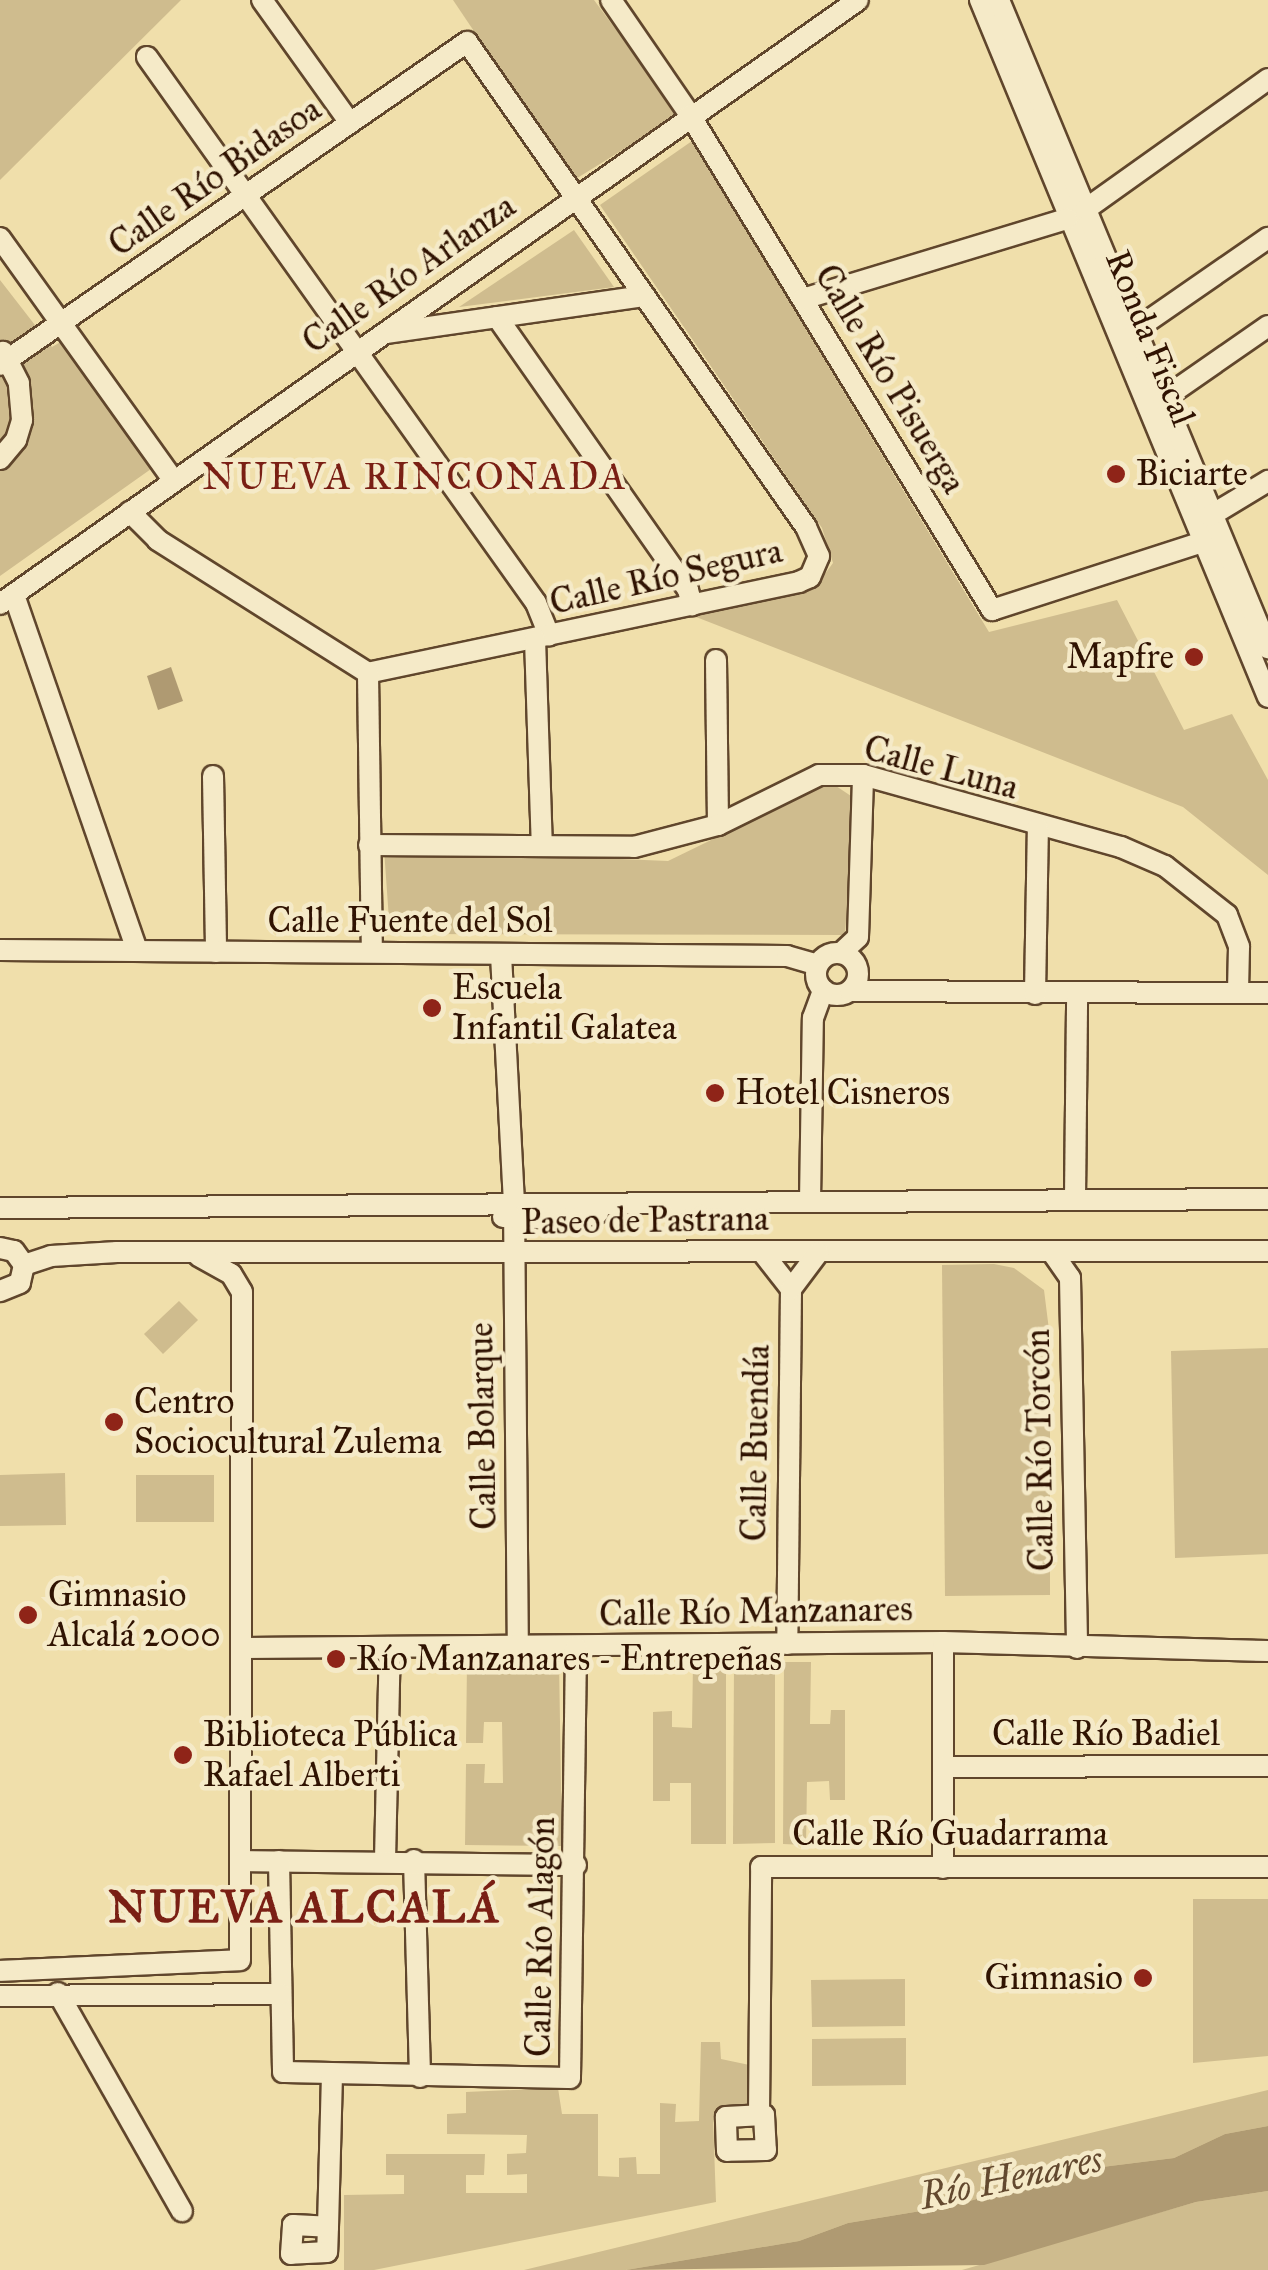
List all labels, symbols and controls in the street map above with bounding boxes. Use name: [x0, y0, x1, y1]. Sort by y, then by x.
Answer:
street label: Calle Río Bidasoa: [101, 88, 329, 266]
street label: Calle Río Arlanza: [295, 185, 523, 363]
street label: Ronda Fiscal: [1096, 244, 1204, 432]
street label: Calle Río Pisuerga: [805, 257, 975, 501]
place label: Biciarte: [1136, 453, 1248, 495]
district label: NUEVA RINCONADA: [202, 454, 628, 500]
marker: Biciarte: [1105, 463, 1127, 485]
street label: Calle Río Segura: [546, 530, 786, 624]
place label: Mapfre: [1066, 636, 1174, 678]
marker: Mapfre: [1183, 646, 1205, 668]
street label: Calle Luna: [859, 727, 1023, 809]
street label: Calle Fuente del Sol: [267, 900, 553, 942]
place label: Escuela Infantil Galatea: [452, 967, 677, 1049]
marker: Escuela Infantil Galatea: [421, 997, 443, 1019]
place label: Hotel Cisneros: [735, 1072, 950, 1114]
marker: Hotel Cisneros: [704, 1082, 726, 1104]
street label: Paseo de Pastrana: [521, 1198, 769, 1244]
street label: Calle Bolarque: [460, 1322, 506, 1530]
street label: Calle Río Torcón: [1017, 1328, 1063, 1572]
street label: Calle Buendía: [733, 1344, 779, 1542]
place label: Centro Sociocultural Zulema: [134, 1381, 441, 1463]
marker: Centro Sociocultural Zulema: [103, 1411, 125, 1433]
place label: Gimnasio Alcalá 2000: [48, 1574, 221, 1656]
street label: Calle Río Manzanares: [599, 1588, 913, 1636]
marker: Gimnasio Alcalá 2000: [17, 1604, 39, 1626]
place label: Río Manzanares - Entrepeñas: [356, 1638, 782, 1680]
marker: Río Manzanares - Entrepeñas: [325, 1648, 347, 1670]
street label: Calle Río Badiel: [992, 1713, 1220, 1755]
place label: Biblioteca Pública Rafael Alberti: [203, 1714, 457, 1796]
marker: Biblioteca Pública Rafael Alberti: [172, 1744, 194, 1766]
street label: Calle Río Guadarrama: [792, 1813, 1108, 1855]
street label: Calle Río Alagón: [518, 1817, 564, 2057]
district label: NUEVA ALCALÁ: [108, 1880, 502, 1934]
place label: Gimnasio: [985, 1957, 1123, 1999]
marker: Gimnasio: [1132, 1967, 1154, 1989]
water label: Río Henares: [916, 2136, 1106, 2220]

